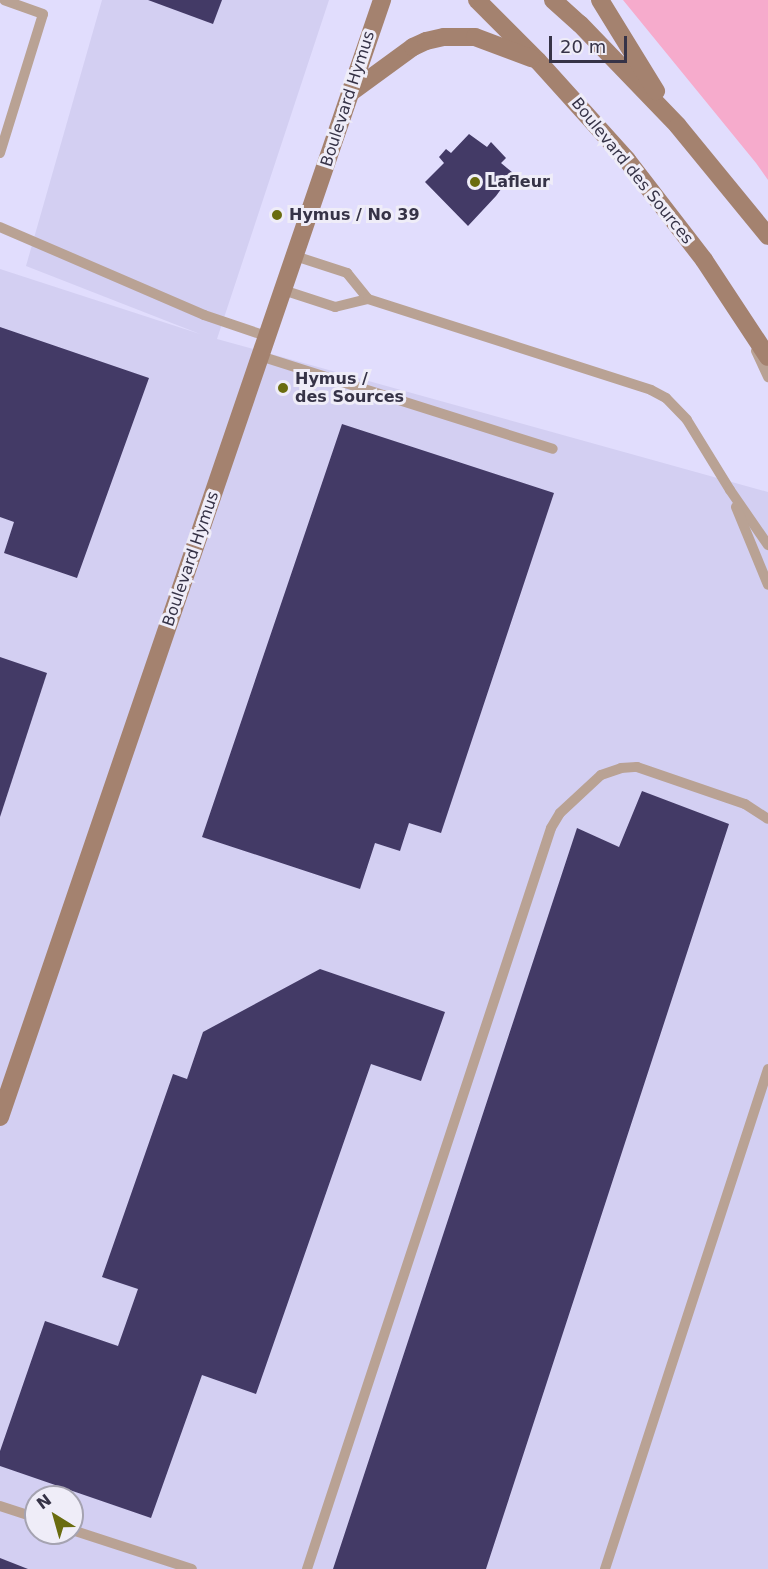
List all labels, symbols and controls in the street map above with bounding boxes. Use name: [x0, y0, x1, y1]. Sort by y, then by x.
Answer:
scale bar: [552, 24, 630, 62]
street label: Boulevard Hymus: [317, 29, 379, 169]
text: 20 m: [560, 36, 606, 57]
street label: Boulevard des Sources: [567, 94, 697, 248]
place label: Lafleur: [487, 172, 550, 192]
marker: Lafleur: [468, 175, 482, 189]
place label: Hymus / No 39: [289, 205, 420, 225]
marker: Hymus / No 39: [270, 208, 284, 222]
place label: Hymus / des Sources: [295, 369, 404, 407]
marker: Hymus / des Sources: [276, 381, 290, 395]
street label: Boulevard Hymus: [159, 489, 223, 629]
north arrow: [24, 1485, 84, 1545]
text: N: [33, 1490, 55, 1513]

